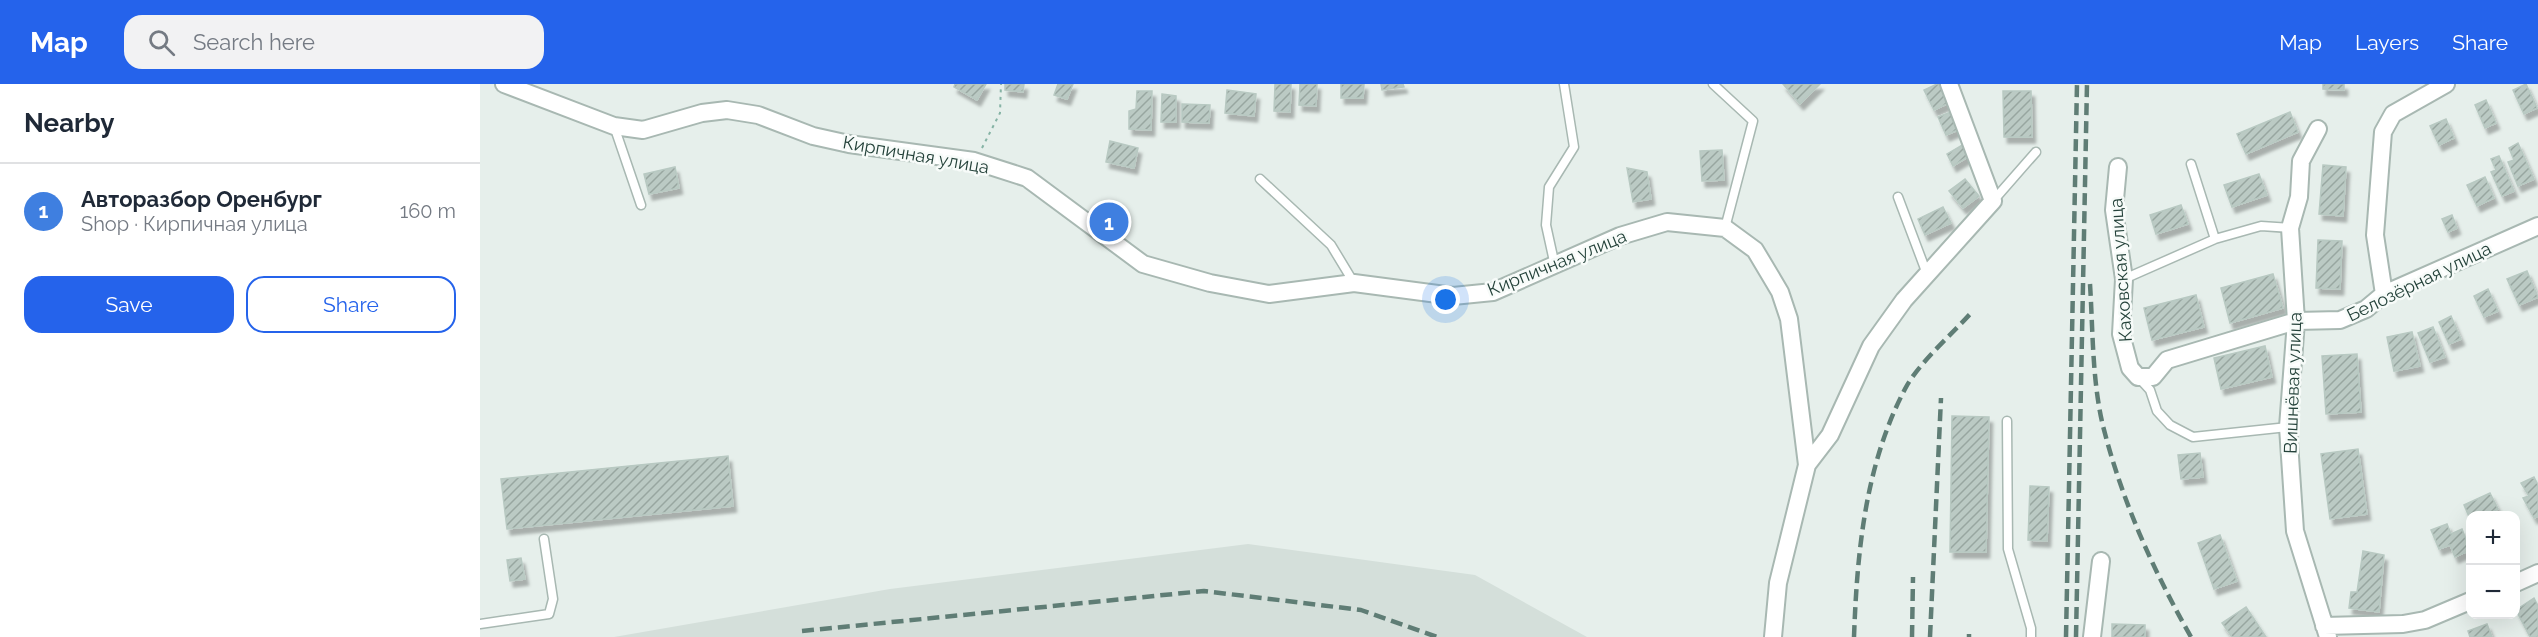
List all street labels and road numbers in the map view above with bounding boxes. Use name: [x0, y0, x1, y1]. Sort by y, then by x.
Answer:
street label: Кирпичная улица: [841, 131, 991, 178]
street label: Каховская улица: [2105, 197, 2136, 343]
street label: Кирпичная улица: [1484, 225, 1629, 300]
street label: Белозёрная улица: [2343, 238, 2494, 326]
street label: Вишнёвая улица: [2280, 312, 2305, 454]

